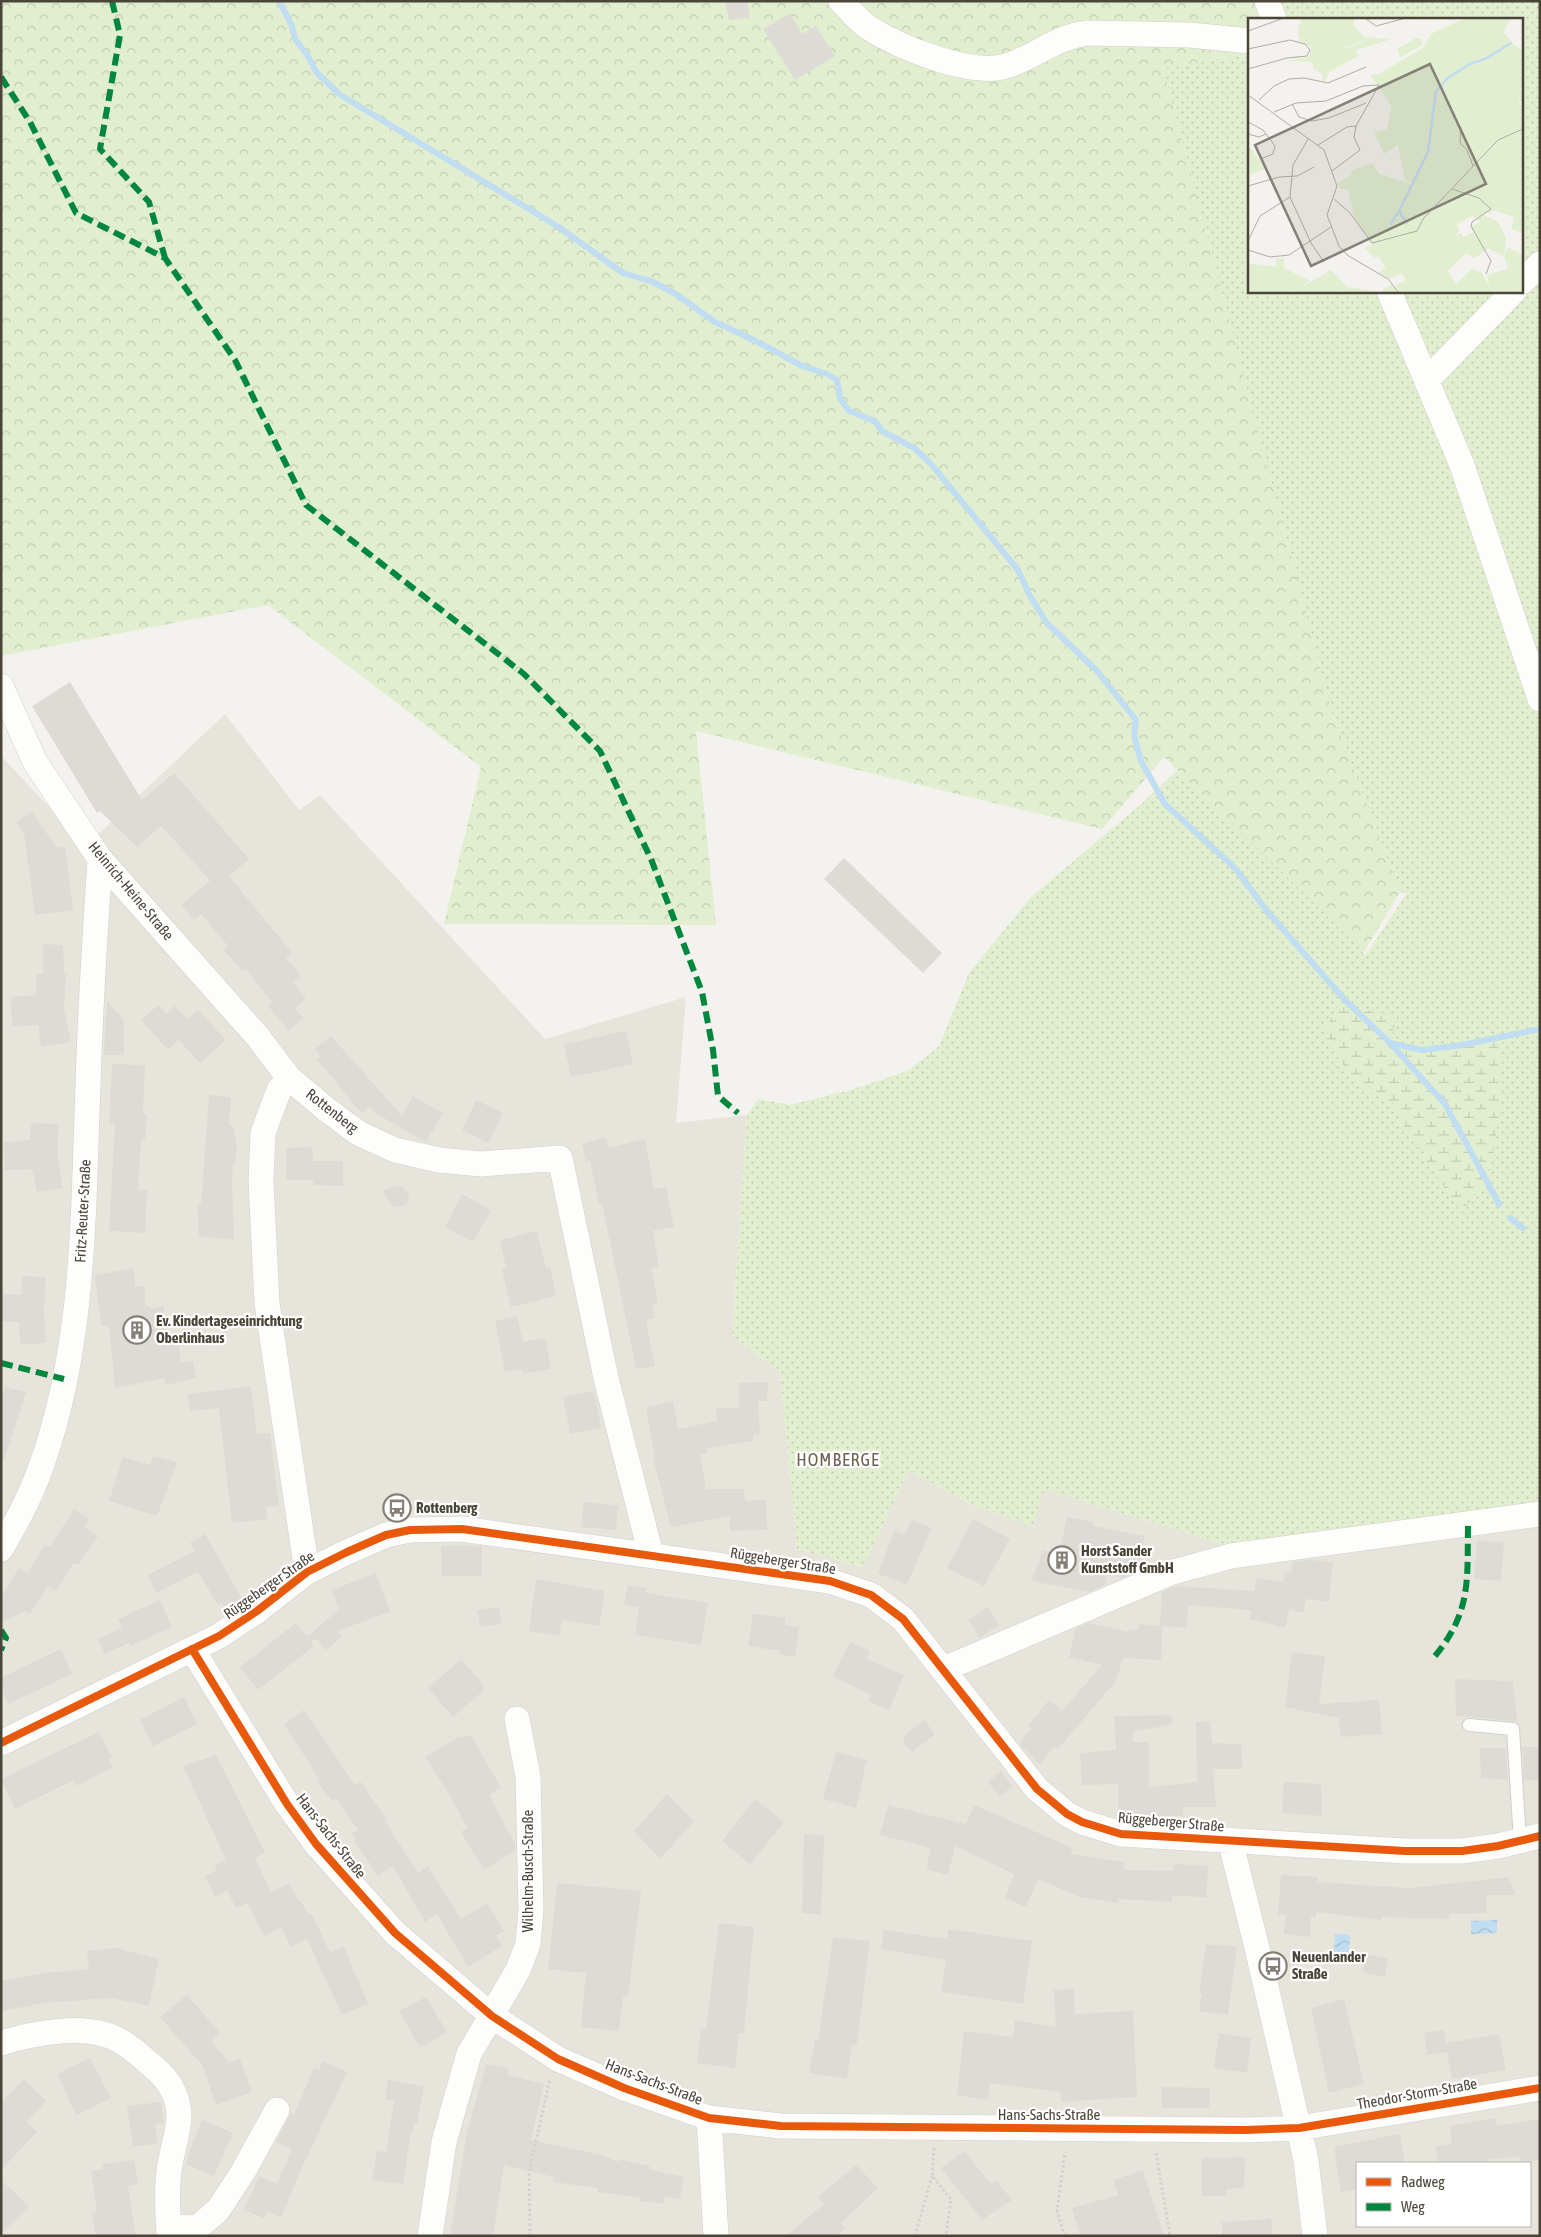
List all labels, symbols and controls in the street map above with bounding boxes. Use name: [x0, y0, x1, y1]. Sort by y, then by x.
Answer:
inset map: [1248, 18, 1524, 292]
street label: Heinrich-Heine-Straße: [85, 838, 178, 943]
street label: Rottenberg: [303, 1085, 362, 1137]
street label: Fritz-Reuter-Straße: [71, 1159, 94, 1263]
place label: Ev. Kindertageseinrichtung Oberlinhaus: [156, 1312, 303, 1346]
building icon: Ev. Kindertageseinrichtung Oberlinhaus: [122, 1315, 152, 1345]
district label: HOMBERGE: [796, 1449, 880, 1470]
bus stop icon: Rottenberg: [382, 1493, 412, 1523]
place label: Rottenberg: [416, 1499, 478, 1516]
place label: Horst Sander Kunststoff GmbH: [1081, 1542, 1174, 1576]
street label: Rüggeberger Straße: [729, 1544, 837, 1577]
building icon: Horst Sander Kunststoff GmbH: [1047, 1545, 1077, 1575]
street label: Rüggeberger Straße: [220, 1547, 317, 1622]
street label: Hans-Sachs-Straße: [293, 1790, 370, 1882]
street label: Rüggeberger Straße: [1117, 1808, 1225, 1835]
street label: Wilhelm-Busch-Straße: [519, 1809, 536, 1932]
place label: Neuenlander Straße: [1292, 1948, 1366, 1982]
bus stop icon: Neuenlander Straße: [1258, 1951, 1288, 1981]
street label: Hans-Sachs-Straße: [603, 2055, 705, 2108]
street label: Theodor-Storm-Straße: [1355, 2075, 1479, 2112]
street label: Hans-Sachs-Straße: [998, 2106, 1101, 2123]
legend: [1356, 2162, 1531, 2227]
text: Radweg: [1401, 2173, 1445, 2190]
text: Weg: [1401, 2198, 1425, 2215]

